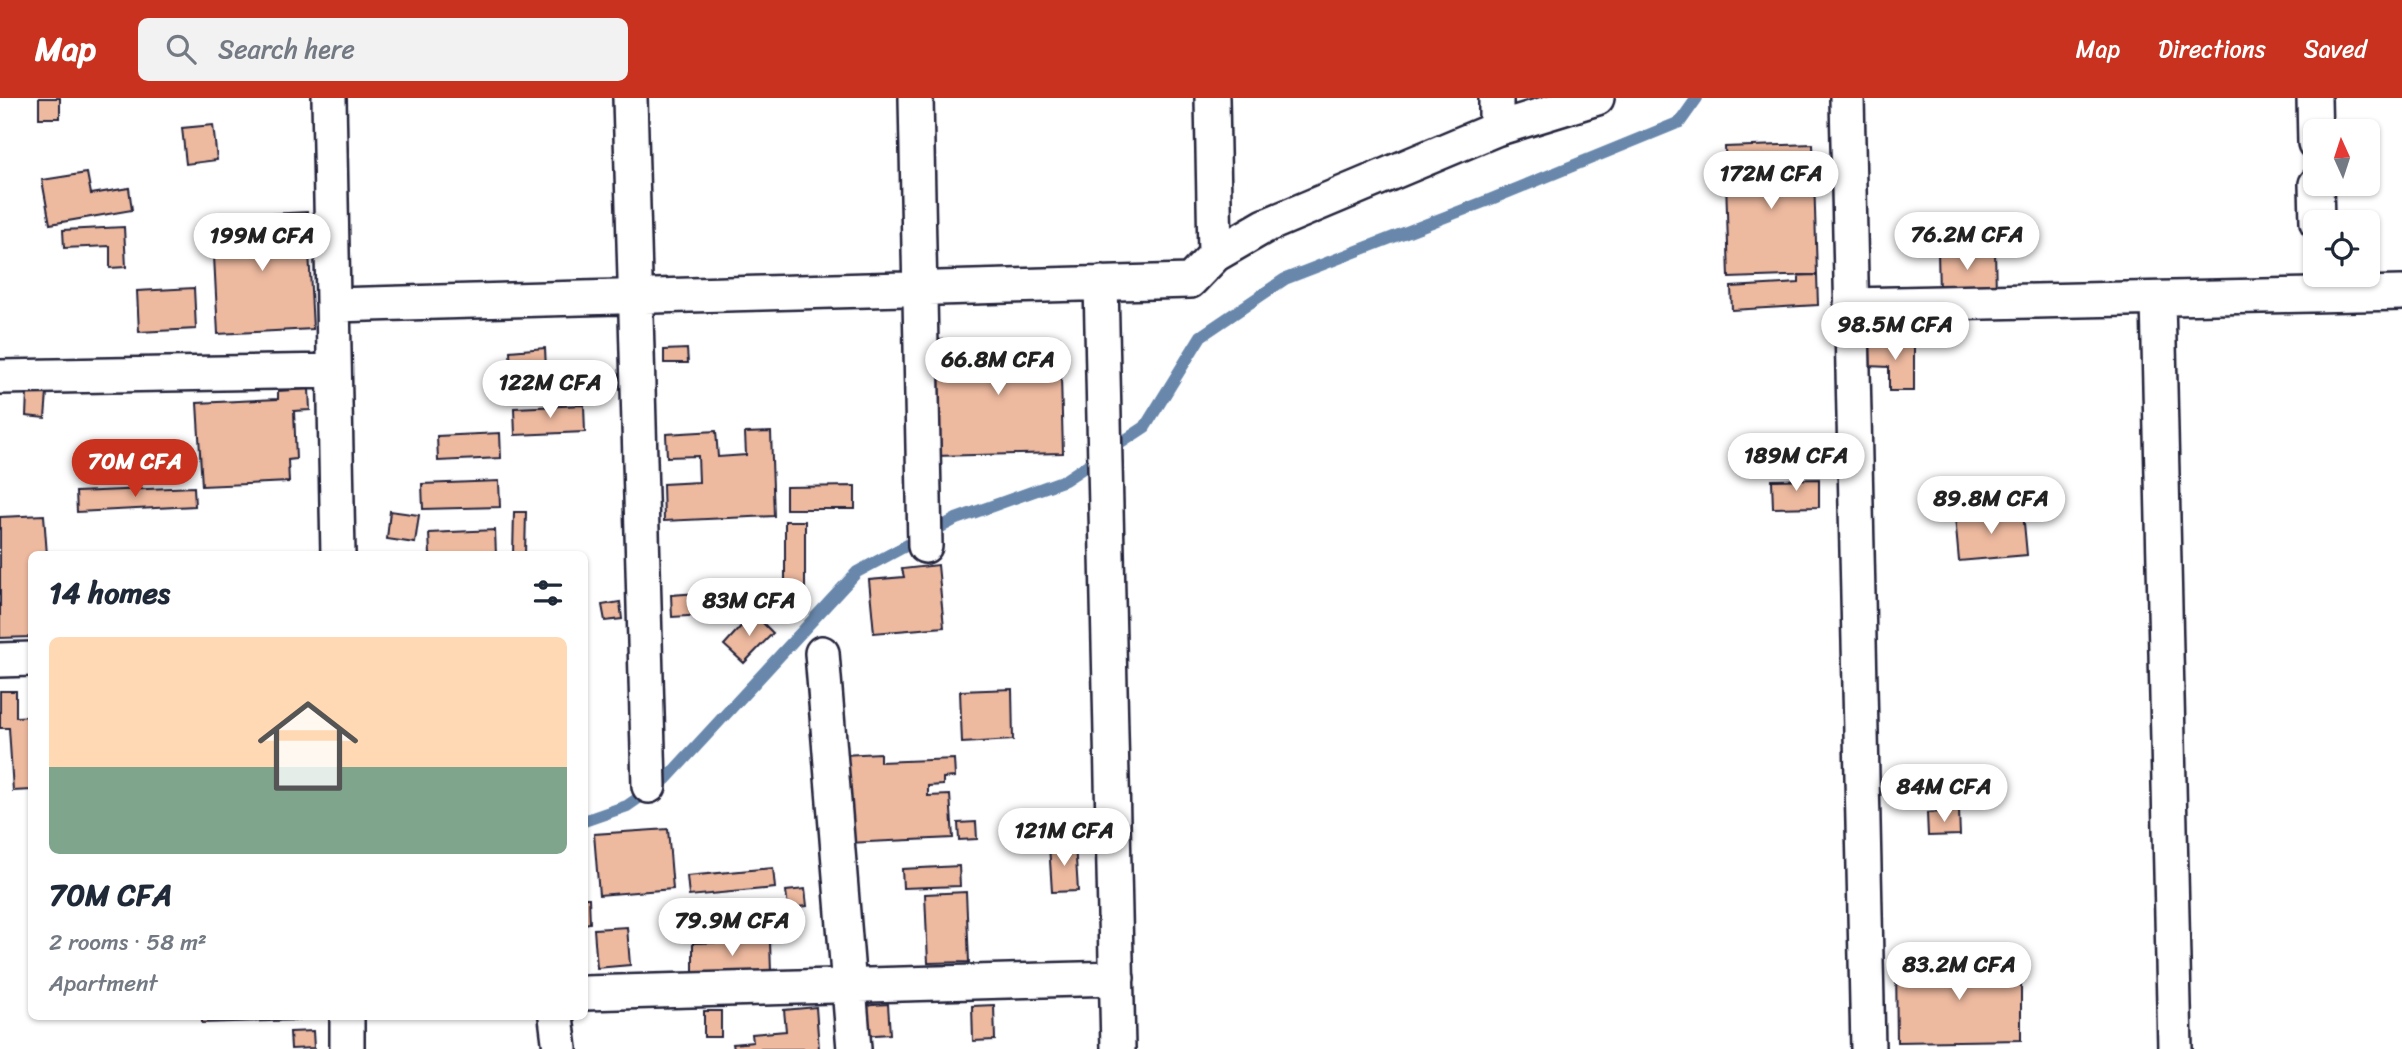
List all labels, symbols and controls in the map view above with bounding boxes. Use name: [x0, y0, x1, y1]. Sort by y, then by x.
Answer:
search box: [138, 18, 628, 81]
text: Map: [35, 20, 96, 78]
text: Search here: [218, 26, 355, 72]
text: Map: [2076, 28, 2120, 70]
text: Directions: [2158, 28, 2266, 70]
text: Saved: [2304, 28, 2367, 70]
icon: search: [162, 30, 200, 68]
north arrow: [2303, 119, 2380, 196]
map controls: [2303, 119, 2380, 287]
pin: 172M CFA: [1699, 152, 1843, 211]
text: 172M CFA: [1720, 153, 1823, 194]
button: locate: [2303, 210, 2380, 287]
pin: 76.2M CFA: [1887, 212, 2047, 272]
pin: 199M CFA: [190, 214, 334, 273]
text: 76.2M CFA: [1910, 214, 2024, 255]
text: 199M CFA: [210, 215, 314, 256]
pin: 98.5M CFA: [1815, 302, 1975, 362]
text: 98.5M CFA: [1837, 304, 1953, 345]
pin: 66.8M CFA: [918, 338, 1078, 397]
text: 66.8M CFA: [941, 339, 1055, 380]
pin: 122M CFA: [478, 360, 622, 420]
text: 122M CFA: [498, 362, 602, 403]
pin: 189M CFA: [1724, 434, 1868, 493]
text: 189M CFA: [1744, 435, 1848, 476]
pin: 70M CFA: [70, 440, 200, 499]
text: 70M CFA: [88, 441, 182, 482]
pin: 89.8M CFA: [1911, 476, 2071, 536]
text: 89.8M CFA: [1933, 478, 2049, 519]
text: 14 homes: [49, 566, 170, 620]
icon: filters: [529, 574, 567, 612]
pin: 83M CFA: [684, 578, 814, 638]
text: 83M CFA: [702, 580, 796, 621]
icon: home: [245, 683, 371, 809]
pin: 84M CFA: [1879, 764, 2009, 824]
text: 84M CFA: [1897, 766, 1991, 807]
pin: 121M CFA: [992, 808, 1136, 868]
text: 121M CFA: [1014, 810, 1114, 851]
text: 70M CFA: [49, 868, 172, 922]
pin: 79.9M CFA: [652, 898, 812, 958]
text: 79.9M CFA: [674, 900, 790, 941]
text: 2 rooms · 58 m²: [49, 922, 207, 963]
pin: 83.2M CFA: [1879, 942, 2039, 1002]
text: 83.2M CFA: [1902, 944, 2016, 985]
text: Apartment: [49, 963, 158, 1004]

